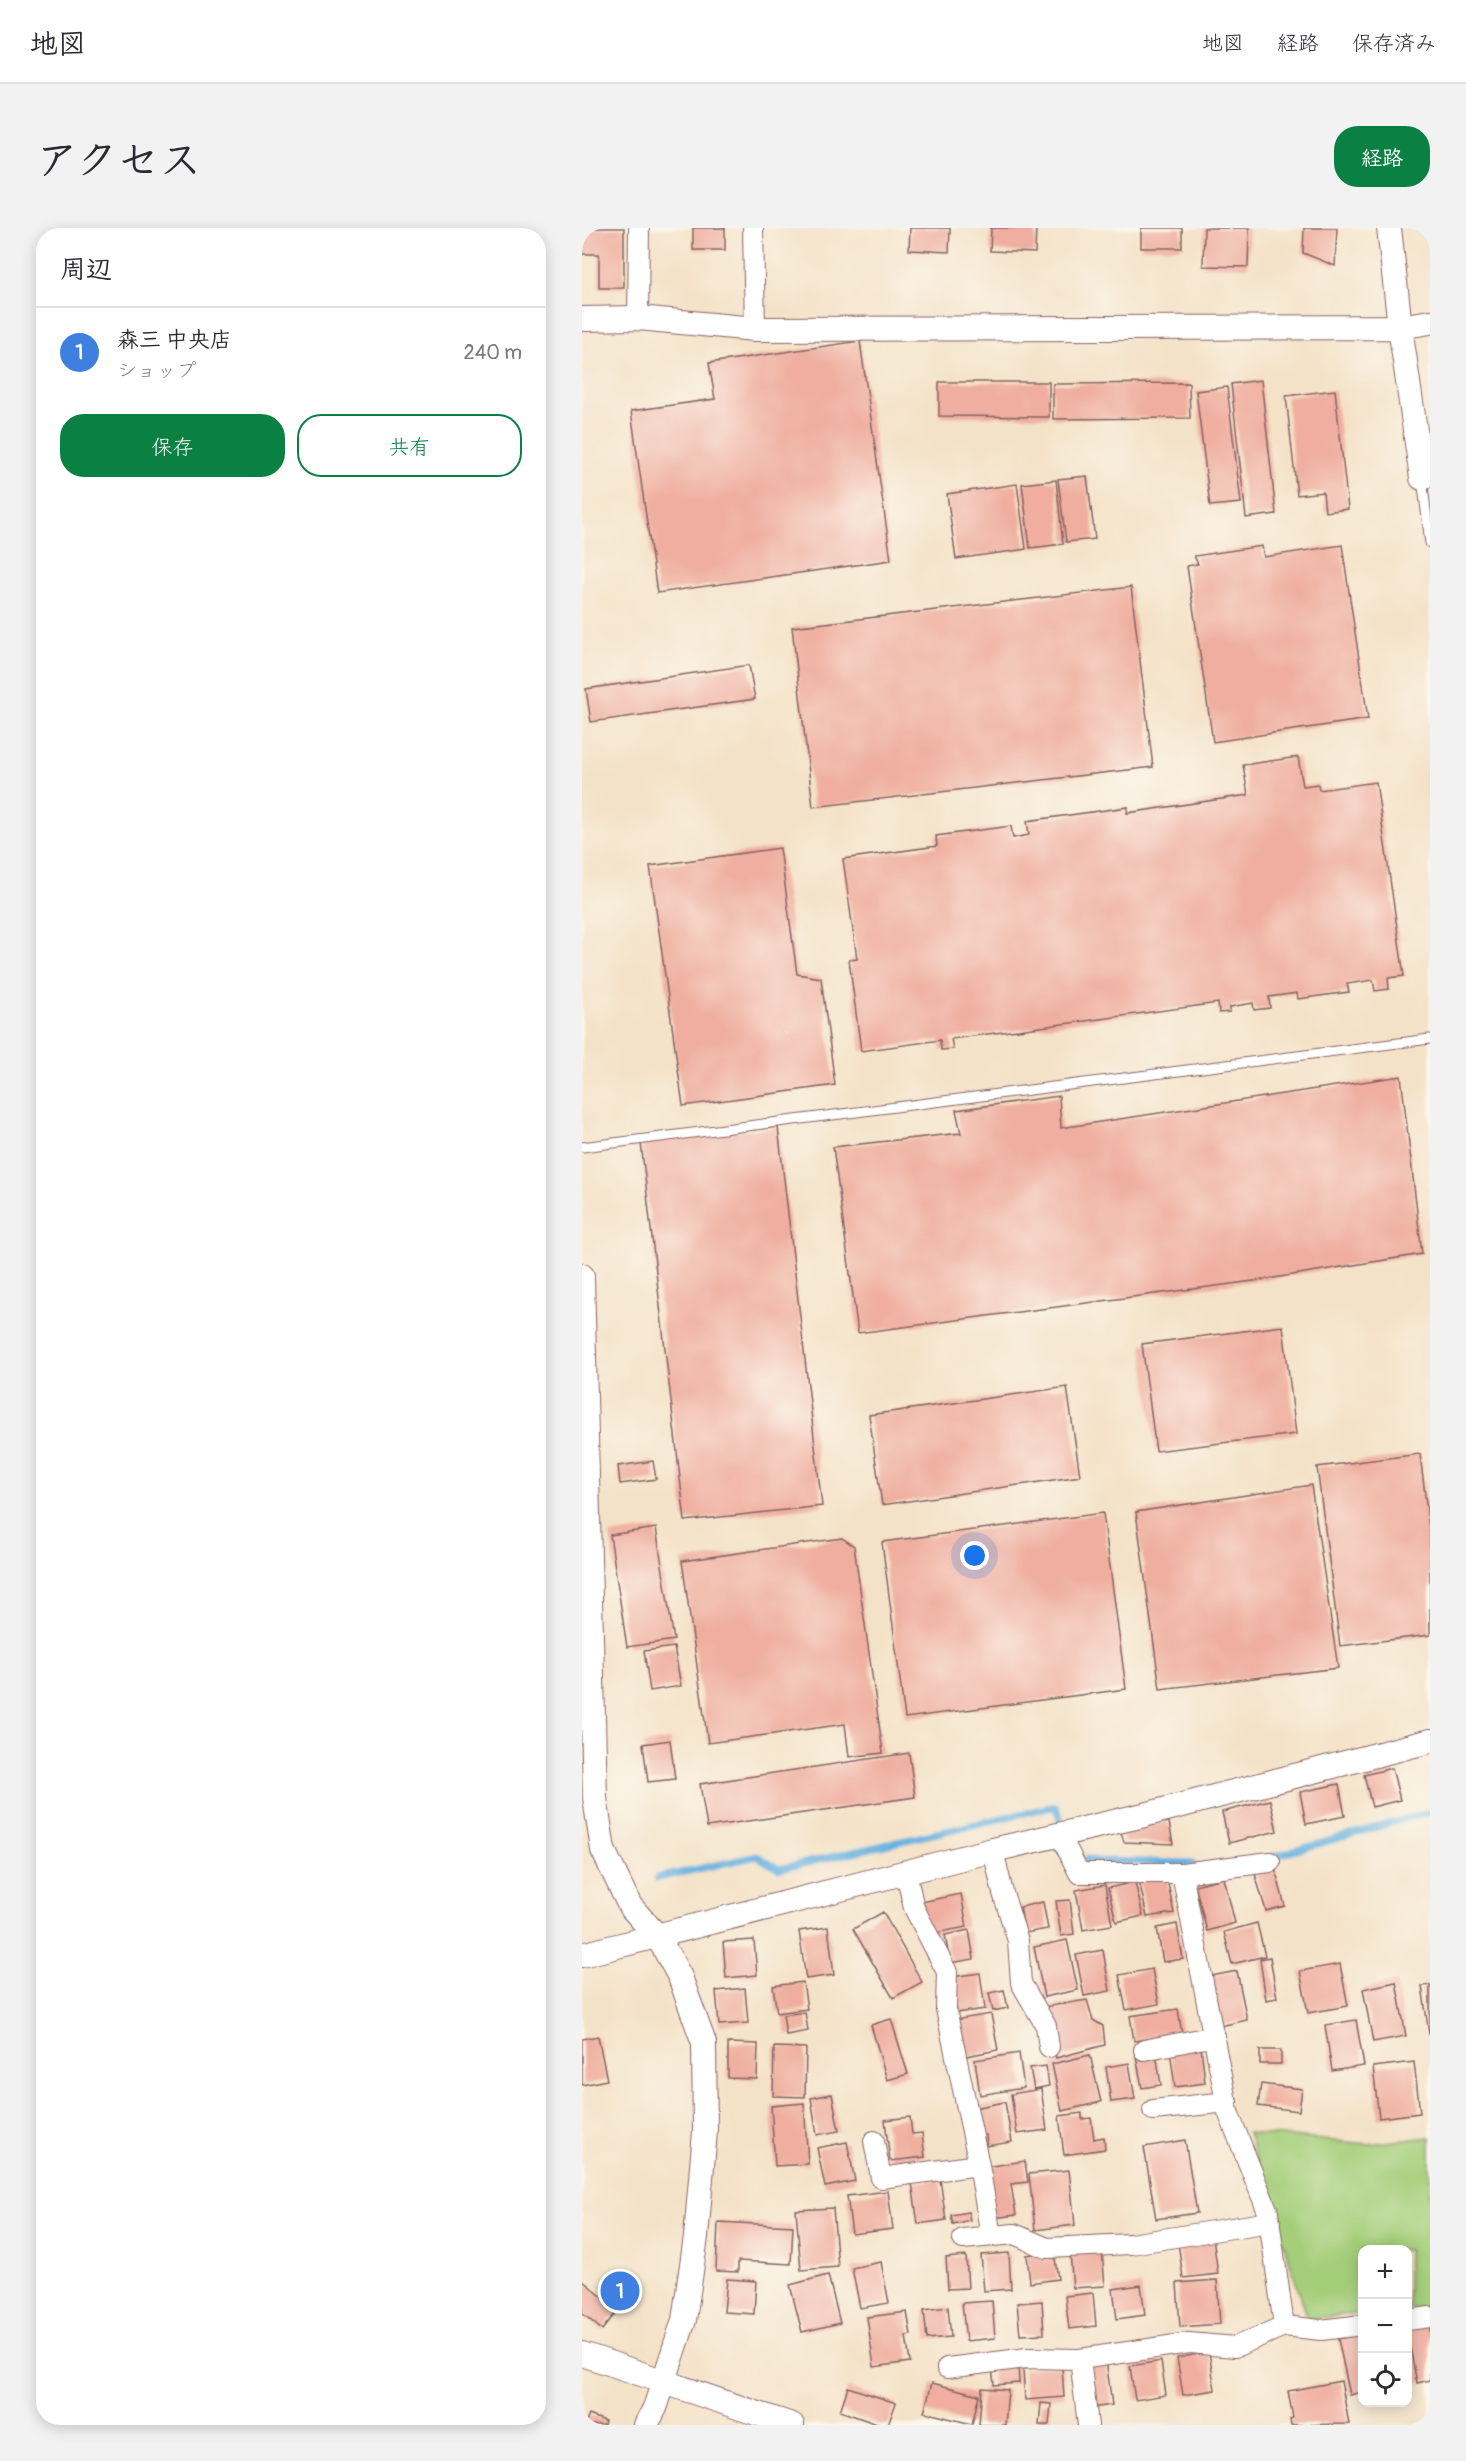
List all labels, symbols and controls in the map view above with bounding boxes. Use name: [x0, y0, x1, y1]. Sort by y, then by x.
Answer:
text: 地図: [30, 27, 86, 62]
text: 地図: [1202, 30, 1244, 57]
text: 経路: [1277, 30, 1319, 57]
text: 保存済み: [1352, 30, 1436, 57]
button: 経路: [1334, 126, 1430, 187]
text: アクセス: [36, 135, 201, 187]
text: 周辺: [60, 254, 112, 286]
text: 森三 中央店: [117, 326, 232, 354]
text: 1: [76, 340, 83, 365]
text: 240 m: [463, 340, 522, 365]
text: ショップ: [117, 358, 196, 383]
button: 保存: [60, 414, 285, 477]
button: 共有: [297, 414, 522, 477]
your location: [960, 1541, 989, 1570]
map controls: [1358, 2245, 1412, 2407]
button: +: [1358, 2245, 1412, 2299]
pin: 1: [600, 2268, 639, 2314]
button: −: [1358, 2299, 1412, 2353]
button: locate: [1358, 2353, 1412, 2407]

